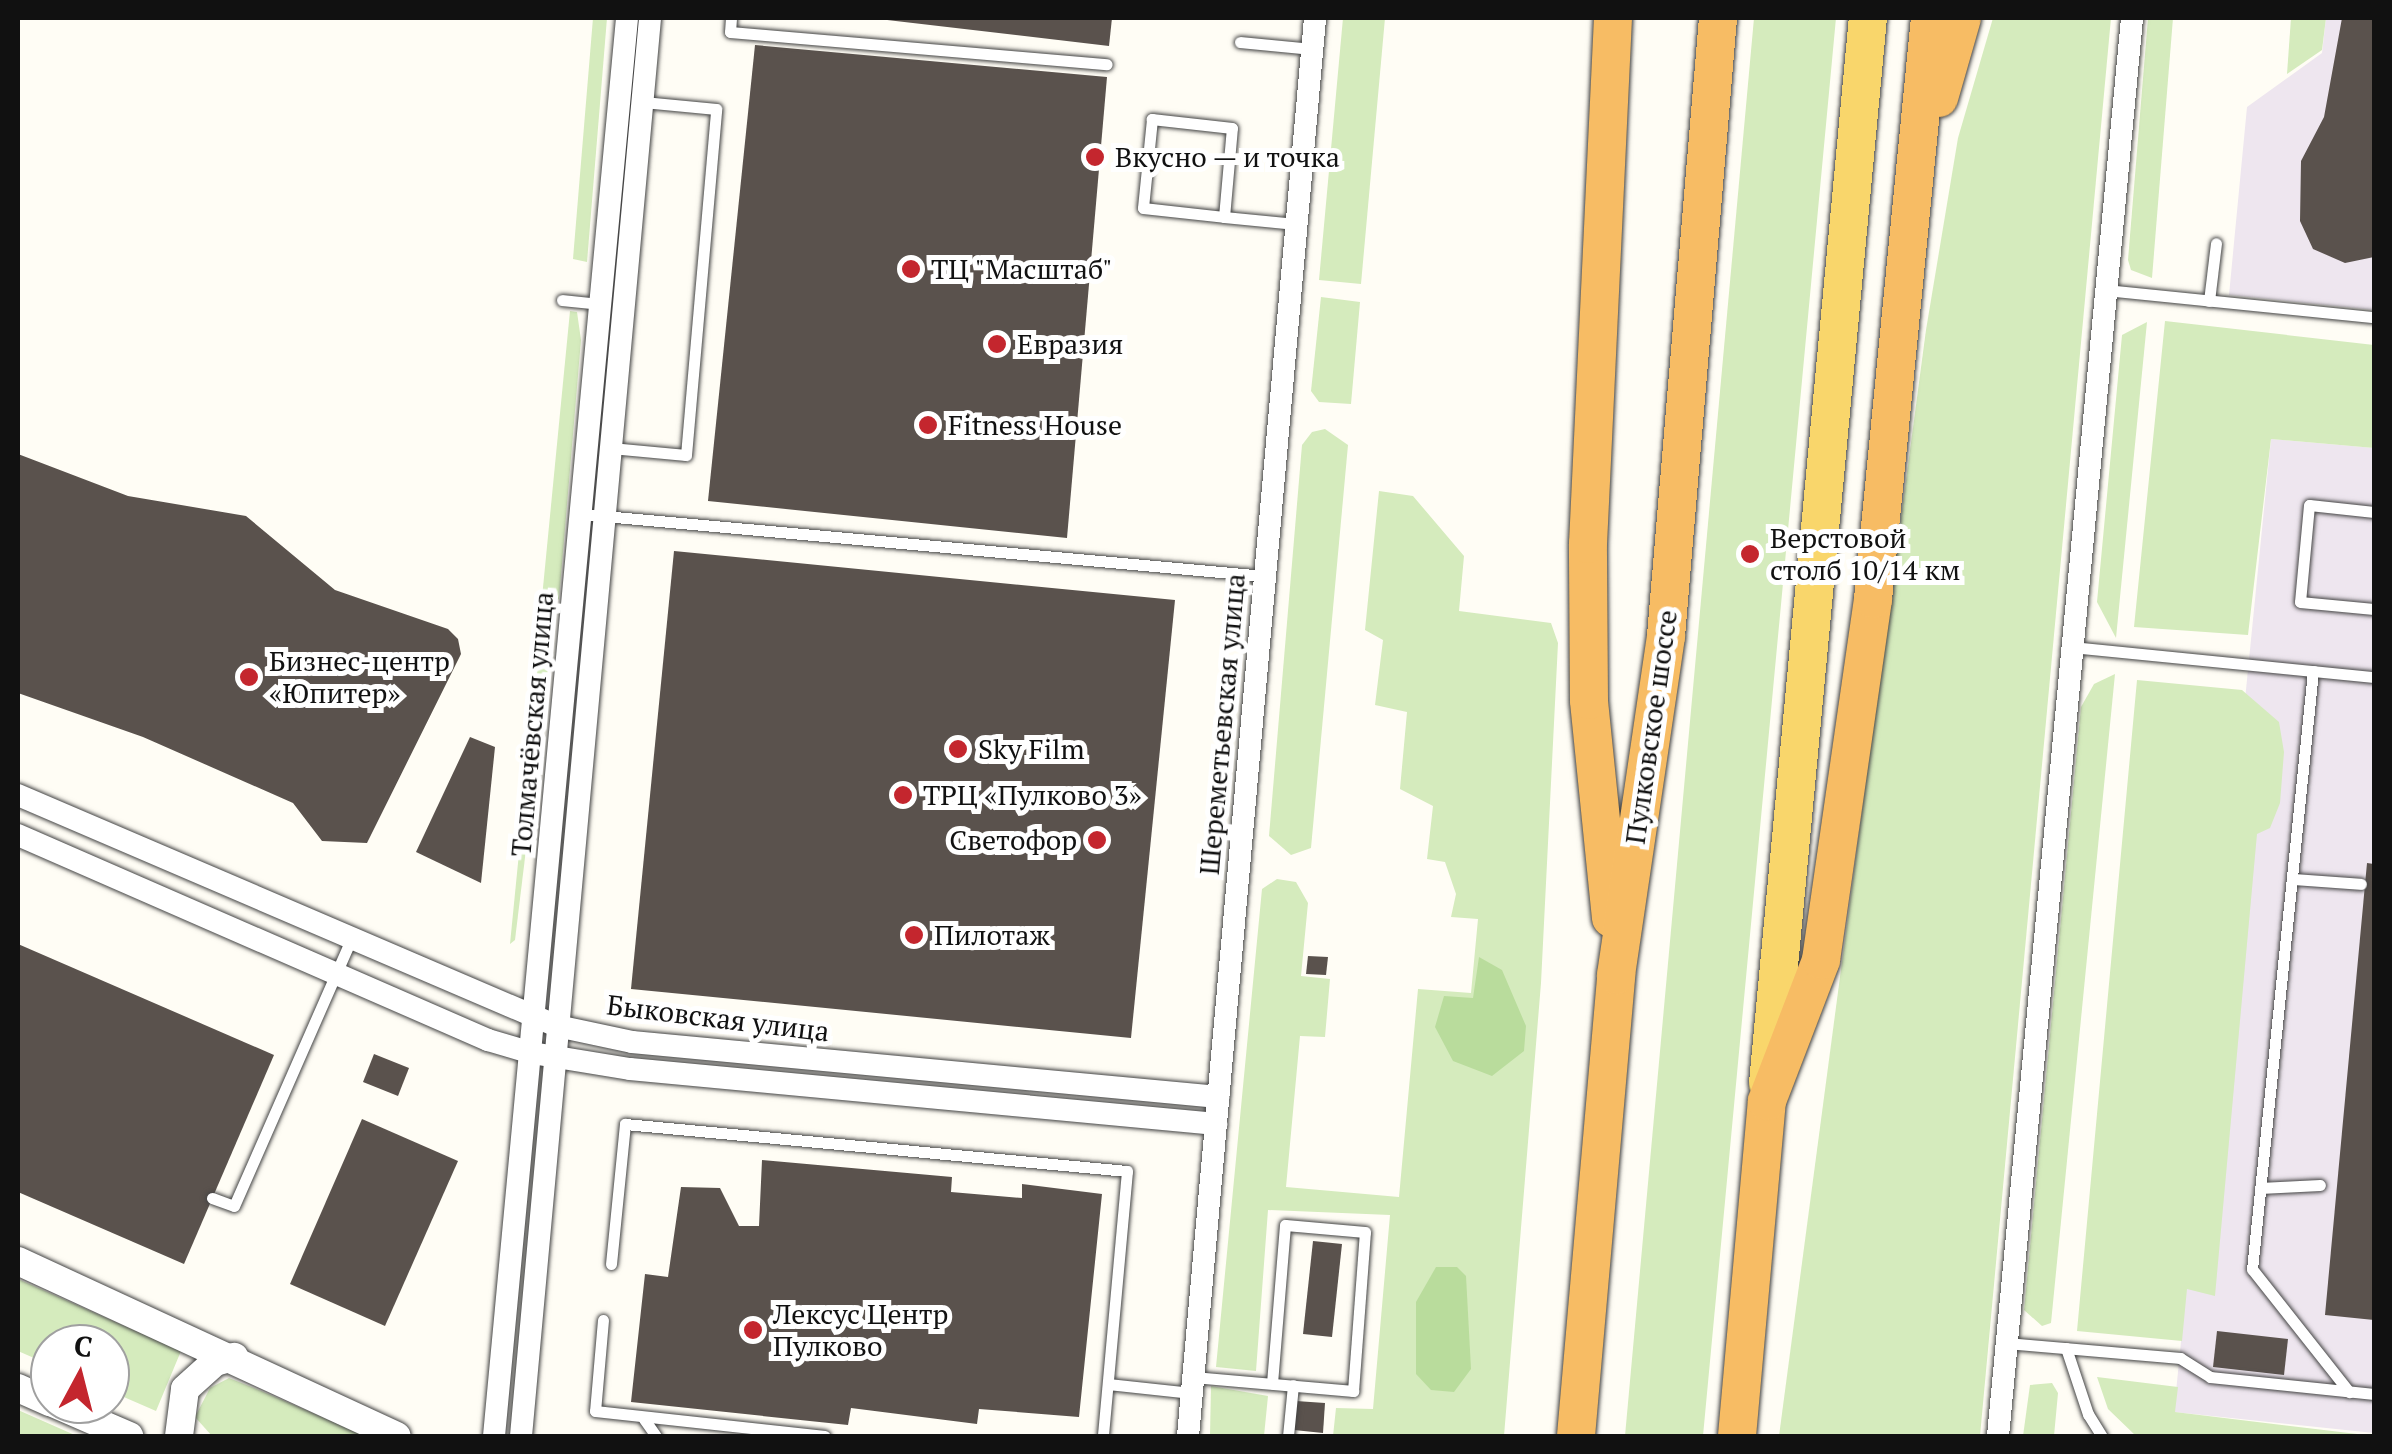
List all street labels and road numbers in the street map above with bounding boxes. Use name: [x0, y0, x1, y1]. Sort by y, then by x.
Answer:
street label: Шереметьевская улица: [1192, 572, 1252, 876]
street label: Толмачёвская улица: [504, 590, 560, 858]
street label: Пулковское шоссе: [1618, 608, 1684, 846]
street label: Быковская улица: [605, 988, 831, 1048]

